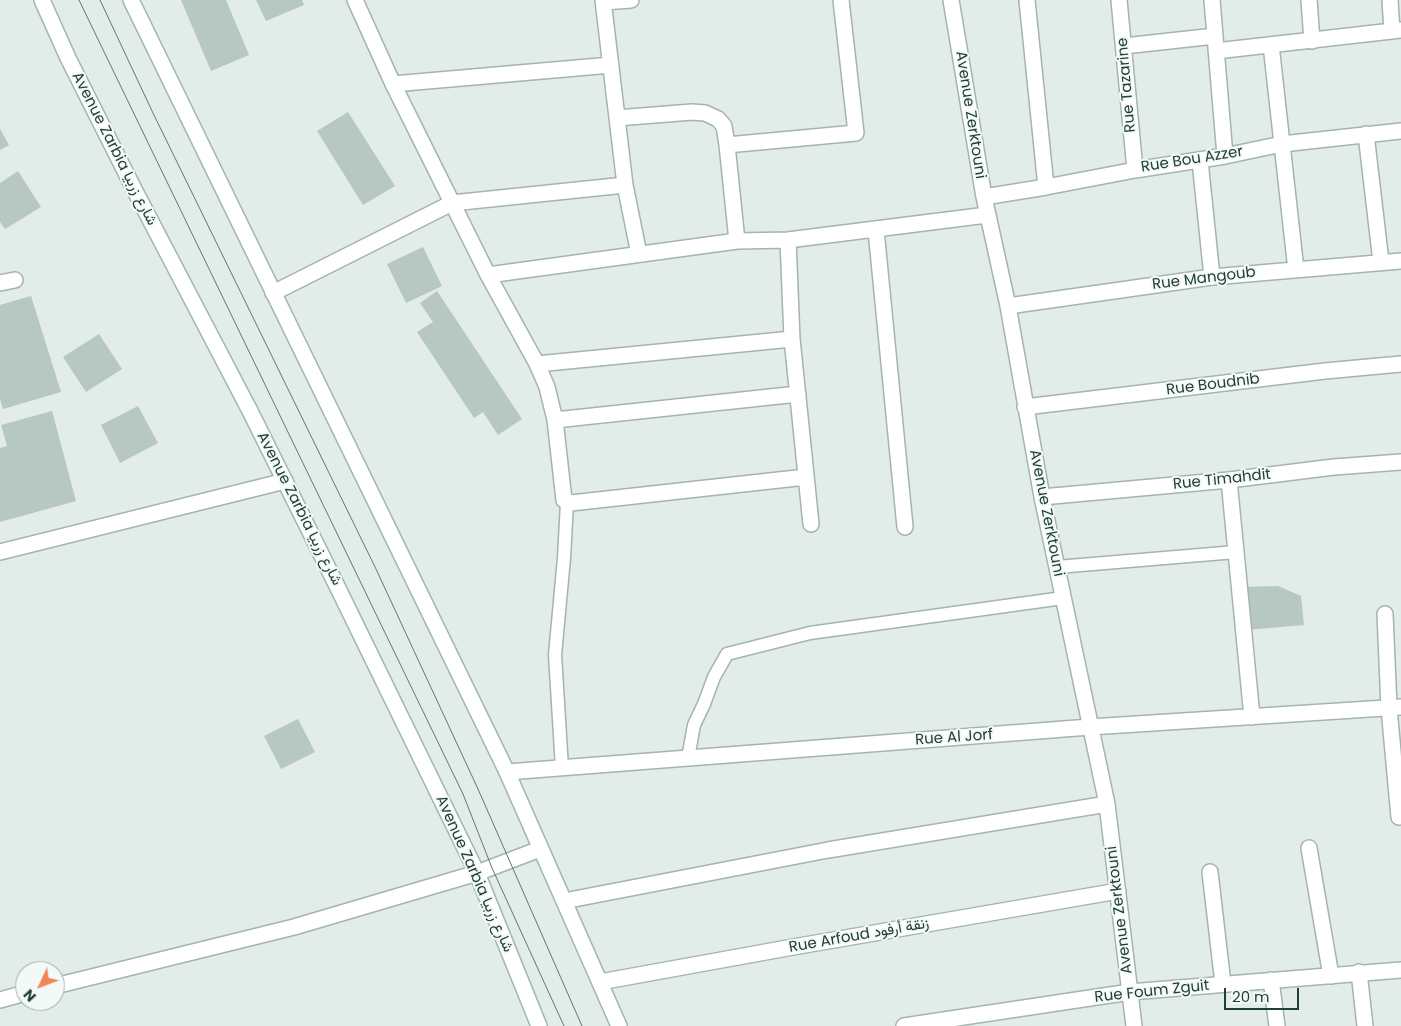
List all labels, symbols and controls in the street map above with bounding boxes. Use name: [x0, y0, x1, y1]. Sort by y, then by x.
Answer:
street label: Rue Tazarine: [1114, 37, 1140, 133]
street label: Avenue Zerktouni: [951, 50, 989, 180]
street label: Avenue Zarbia شارع زربيا: [67, 69, 161, 229]
street label: Rue Bou Azzer: [1140, 143, 1244, 177]
street label: Rue Mangoub: [1151, 264, 1257, 294]
street label: Rue Boudnib: [1165, 370, 1261, 400]
street label: Avenue Zarbia شارع زربيا: [252, 429, 346, 589]
street label: Avenue Zerktouni: [1025, 448, 1067, 578]
street label: Rue Timahdit: [1172, 466, 1272, 494]
street label: Rue Al Jorf: [915, 726, 993, 750]
street label: Avenue Zarbia شارع زربيا: [431, 793, 517, 955]
street label: Avenue Zerktouni: [1103, 845, 1137, 975]
street label: Rue Arfoud زنقة أرفود: [788, 915, 930, 957]
north arrow: [15, 961, 65, 1011]
street label: Rue Foum Zguit: [1094, 977, 1210, 1007]
scale bar: [1226, 978, 1301, 1010]
text: N: [19, 985, 41, 1006]
text: 20 m: [1232, 986, 1270, 1007]

